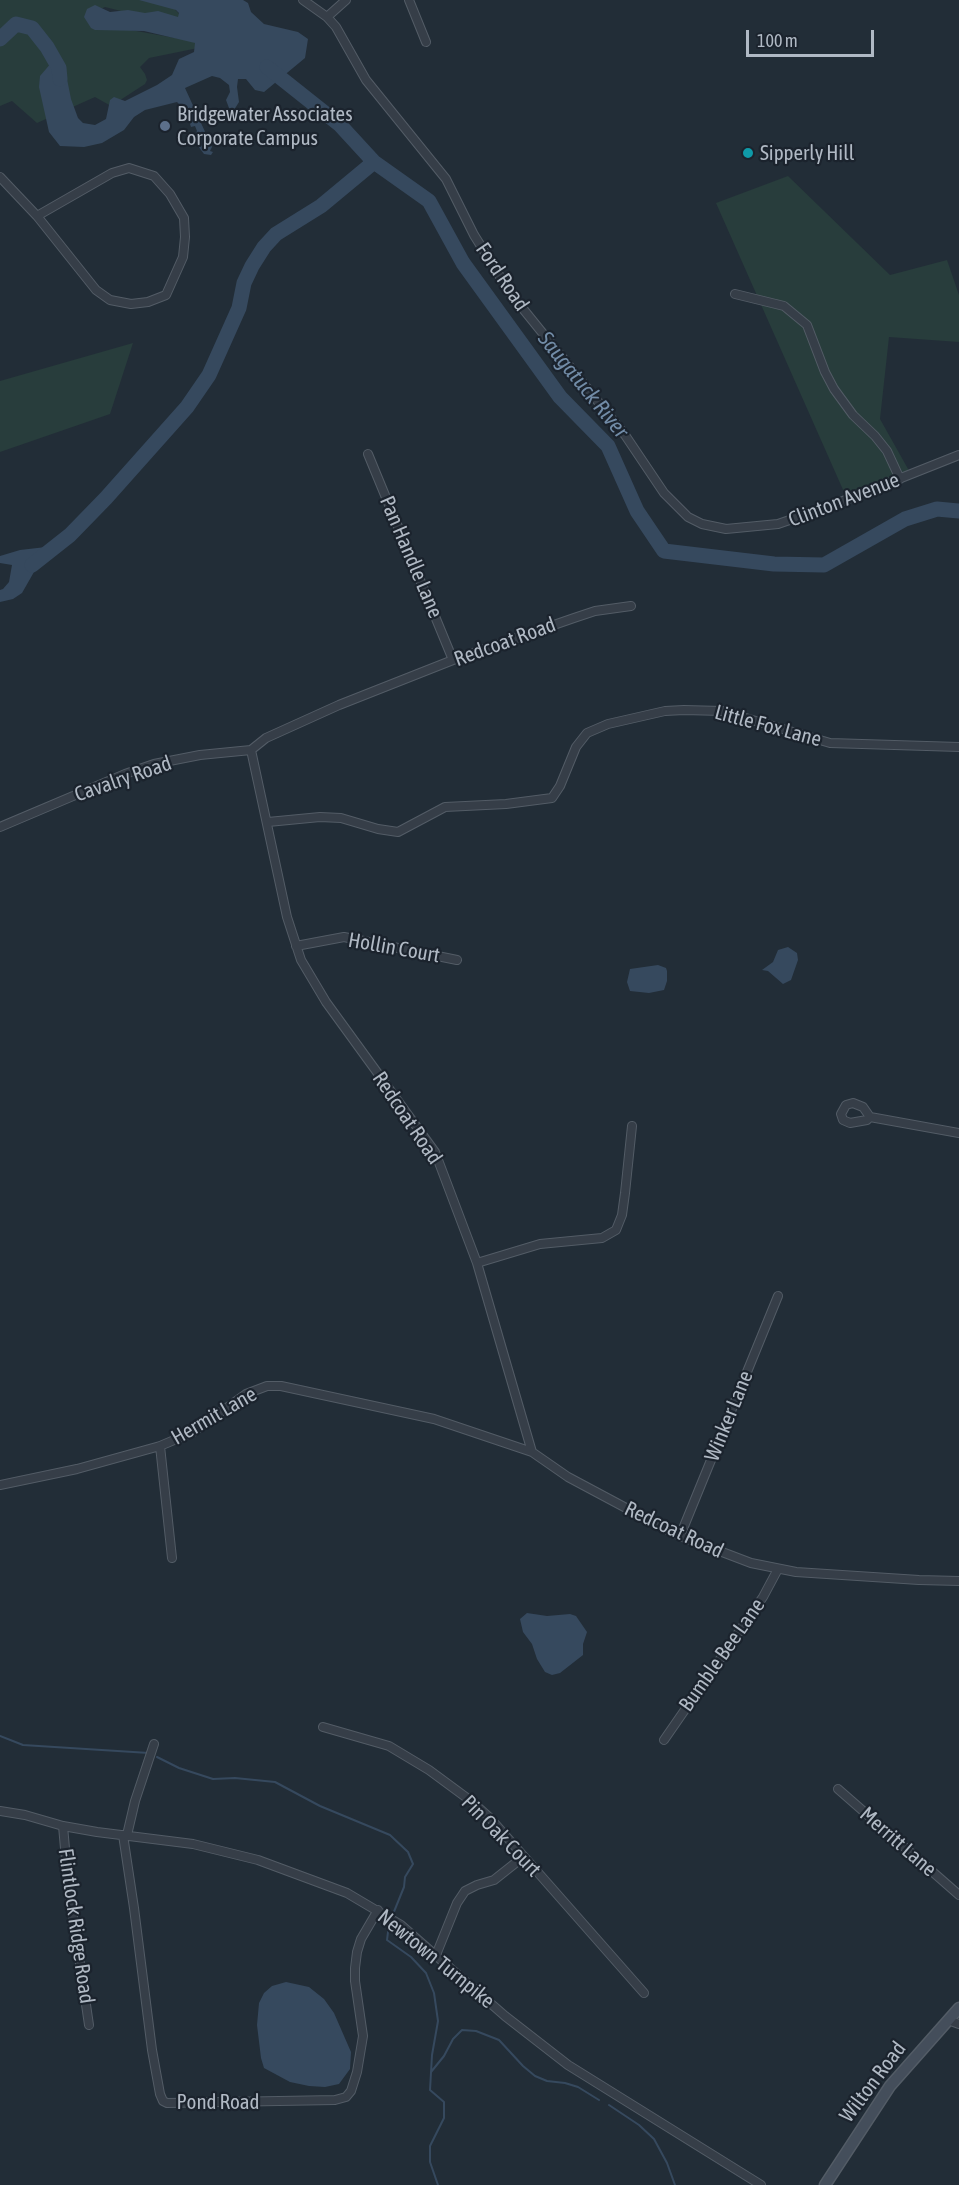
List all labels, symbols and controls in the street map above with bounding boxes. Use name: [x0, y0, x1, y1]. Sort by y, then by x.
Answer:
scale bar: [749, 18, 876, 56]
text: 100 m: [757, 30, 798, 51]
place label: Bridgewater Associates Corporate Campus: [177, 101, 353, 151]
marker: Bridgewater Associates Corporate Campus: [158, 119, 172, 133]
place label: Sipperly Hill: [760, 140, 854, 166]
marker: Sipperly Hill: [741, 146, 755, 160]
street label: Ford Road: [470, 238, 534, 316]
water label: Saugatuck River: [532, 326, 634, 444]
street label: Clinton Avenue: [785, 467, 903, 533]
street label: Pan Handle Lane: [374, 492, 448, 622]
street label: Redcoat Road: [451, 612, 559, 672]
street label: Little Fox Lane: [712, 700, 824, 752]
street label: Cavalry Road: [71, 751, 175, 807]
street label: Hollin Court: [346, 928, 442, 968]
street label: Redcoat Road: [367, 1067, 447, 1169]
street label: Winker Lane: [699, 1367, 759, 1465]
street label: Hermit Lane: [167, 1381, 261, 1451]
street label: Redcoat Road: [621, 1496, 727, 1564]
street label: Bumble Bee Lane: [674, 1594, 770, 1716]
street label: Pin Oak Court: [456, 1790, 546, 1882]
street label: Merritt Lane: [854, 1802, 942, 1882]
street label: Flintlock Ridge Road: [53, 1847, 99, 2005]
street label: Newtown Turnpike: [372, 1904, 500, 2014]
street label: Wilton Road: [835, 2037, 911, 2127]
street label: Pond Road: [176, 2089, 260, 2115]

